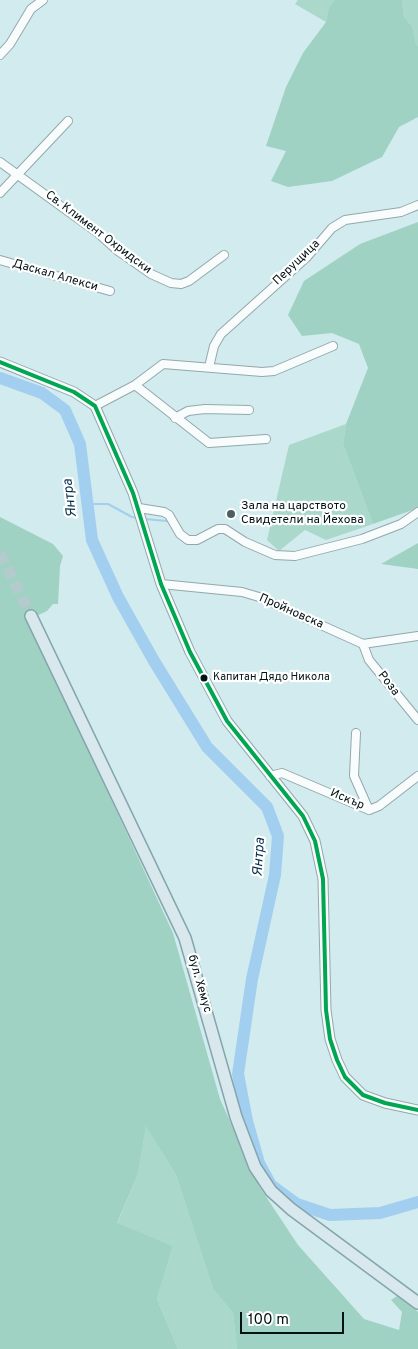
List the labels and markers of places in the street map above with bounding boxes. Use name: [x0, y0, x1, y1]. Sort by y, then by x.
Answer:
place label: Зала на царството Свидетели на Йехова: [241, 500, 363, 528]
marker: Зала на царството Свидетели на Йехова: [225, 508, 237, 520]
place label: Капитан Дядо Никола: [213, 671, 330, 685]
marker: Капитан Дядо Никола: [199, 673, 209, 683]

